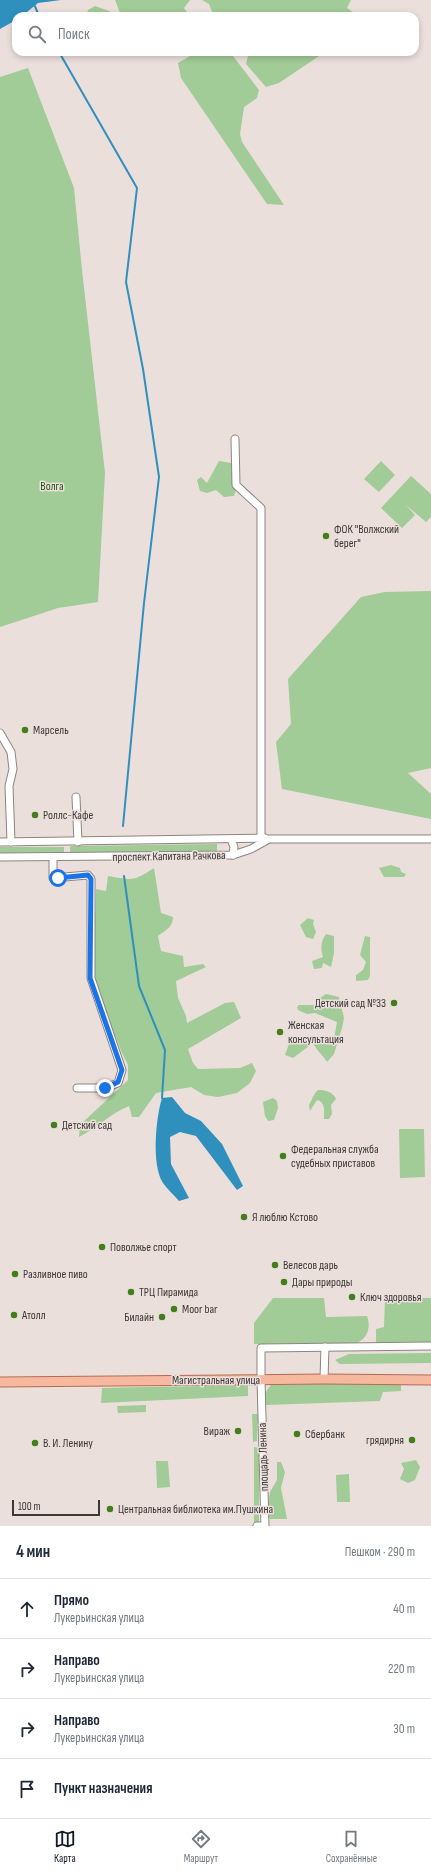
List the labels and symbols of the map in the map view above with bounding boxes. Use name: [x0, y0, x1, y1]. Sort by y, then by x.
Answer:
park label: Волга: [40, 479, 64, 494]
place label: ФОК "Волжский берег": [334, 522, 399, 551]
marker: ФОК "Волжский берег": [321, 531, 331, 541]
place label: Марсель: [33, 723, 69, 738]
marker: Марсель: [20, 725, 30, 735]
place label: Роллс-Кафе: [43, 808, 93, 823]
marker: Роллс-Кафе: [30, 810, 40, 820]
street label: проспект Капитана Рачкова: [112, 848, 226, 865]
route start: [49, 869, 67, 887]
place label: Детский сад №33: [315, 996, 386, 1011]
marker: Детский сад №33: [389, 998, 399, 1008]
place label: Женская консультация: [288, 1018, 344, 1047]
marker: Женская консультация: [275, 1027, 285, 1037]
route end: [96, 1079, 114, 1097]
place label: Детский сад: [62, 1118, 112, 1133]
marker: Детский сад: [49, 1120, 59, 1130]
place label: Федеральная служба судебных приставов: [291, 1142, 379, 1171]
marker: Федеральная служба судебных приставов: [278, 1151, 288, 1161]
place label: Я люблю Кстово: [252, 1210, 318, 1225]
marker: Я люблю Кстово: [239, 1212, 249, 1222]
place label: Поволжье спорт: [110, 1240, 177, 1255]
marker: Поволжье спорт: [97, 1242, 107, 1252]
place label: Велесов дарь: [283, 1258, 339, 1273]
marker: Велесов дарь: [270, 1260, 280, 1270]
place label: Разливное пиво: [23, 1267, 88, 1282]
marker: Разливное пиво: [10, 1269, 20, 1279]
place label: Дары природы: [292, 1275, 352, 1290]
marker: Дары природы: [279, 1277, 289, 1287]
place label: ТРЦ Пирамида: [139, 1285, 198, 1300]
marker: ТРЦ Пирамида: [126, 1287, 136, 1297]
place label: Ключ здоровья: [360, 1290, 422, 1305]
marker: Ключ здоровья: [347, 1292, 357, 1302]
place label: Moor bar: [182, 1302, 218, 1317]
marker: Moor bar: [169, 1304, 179, 1314]
place label: Атолл: [21, 1308, 46, 1323]
marker: Атолл: [9, 1310, 19, 1320]
place label: Билайн: [124, 1310, 154, 1325]
marker: Билайн: [157, 1312, 167, 1322]
street label: Магистральная улица: [172, 1373, 260, 1388]
street label: площадь Ленина: [255, 1422, 272, 1491]
place label: Вираж: [204, 1424, 231, 1439]
marker: Вираж: [233, 1426, 243, 1436]
place label: Сбербанк: [305, 1427, 345, 1442]
marker: Сбербанк: [292, 1429, 302, 1439]
place label: грядирня: [366, 1433, 404, 1448]
marker: грядирня: [407, 1435, 417, 1445]
place label: В. И. Ленину: [43, 1436, 93, 1451]
marker: В. И. Ленину: [30, 1438, 40, 1448]
scale bar: [12, 1498, 100, 1517]
place label: Центральная библиотека им.Пушкина: [118, 1502, 273, 1517]
marker: Центральная библиотека им.Пушкина: [105, 1504, 115, 1514]

